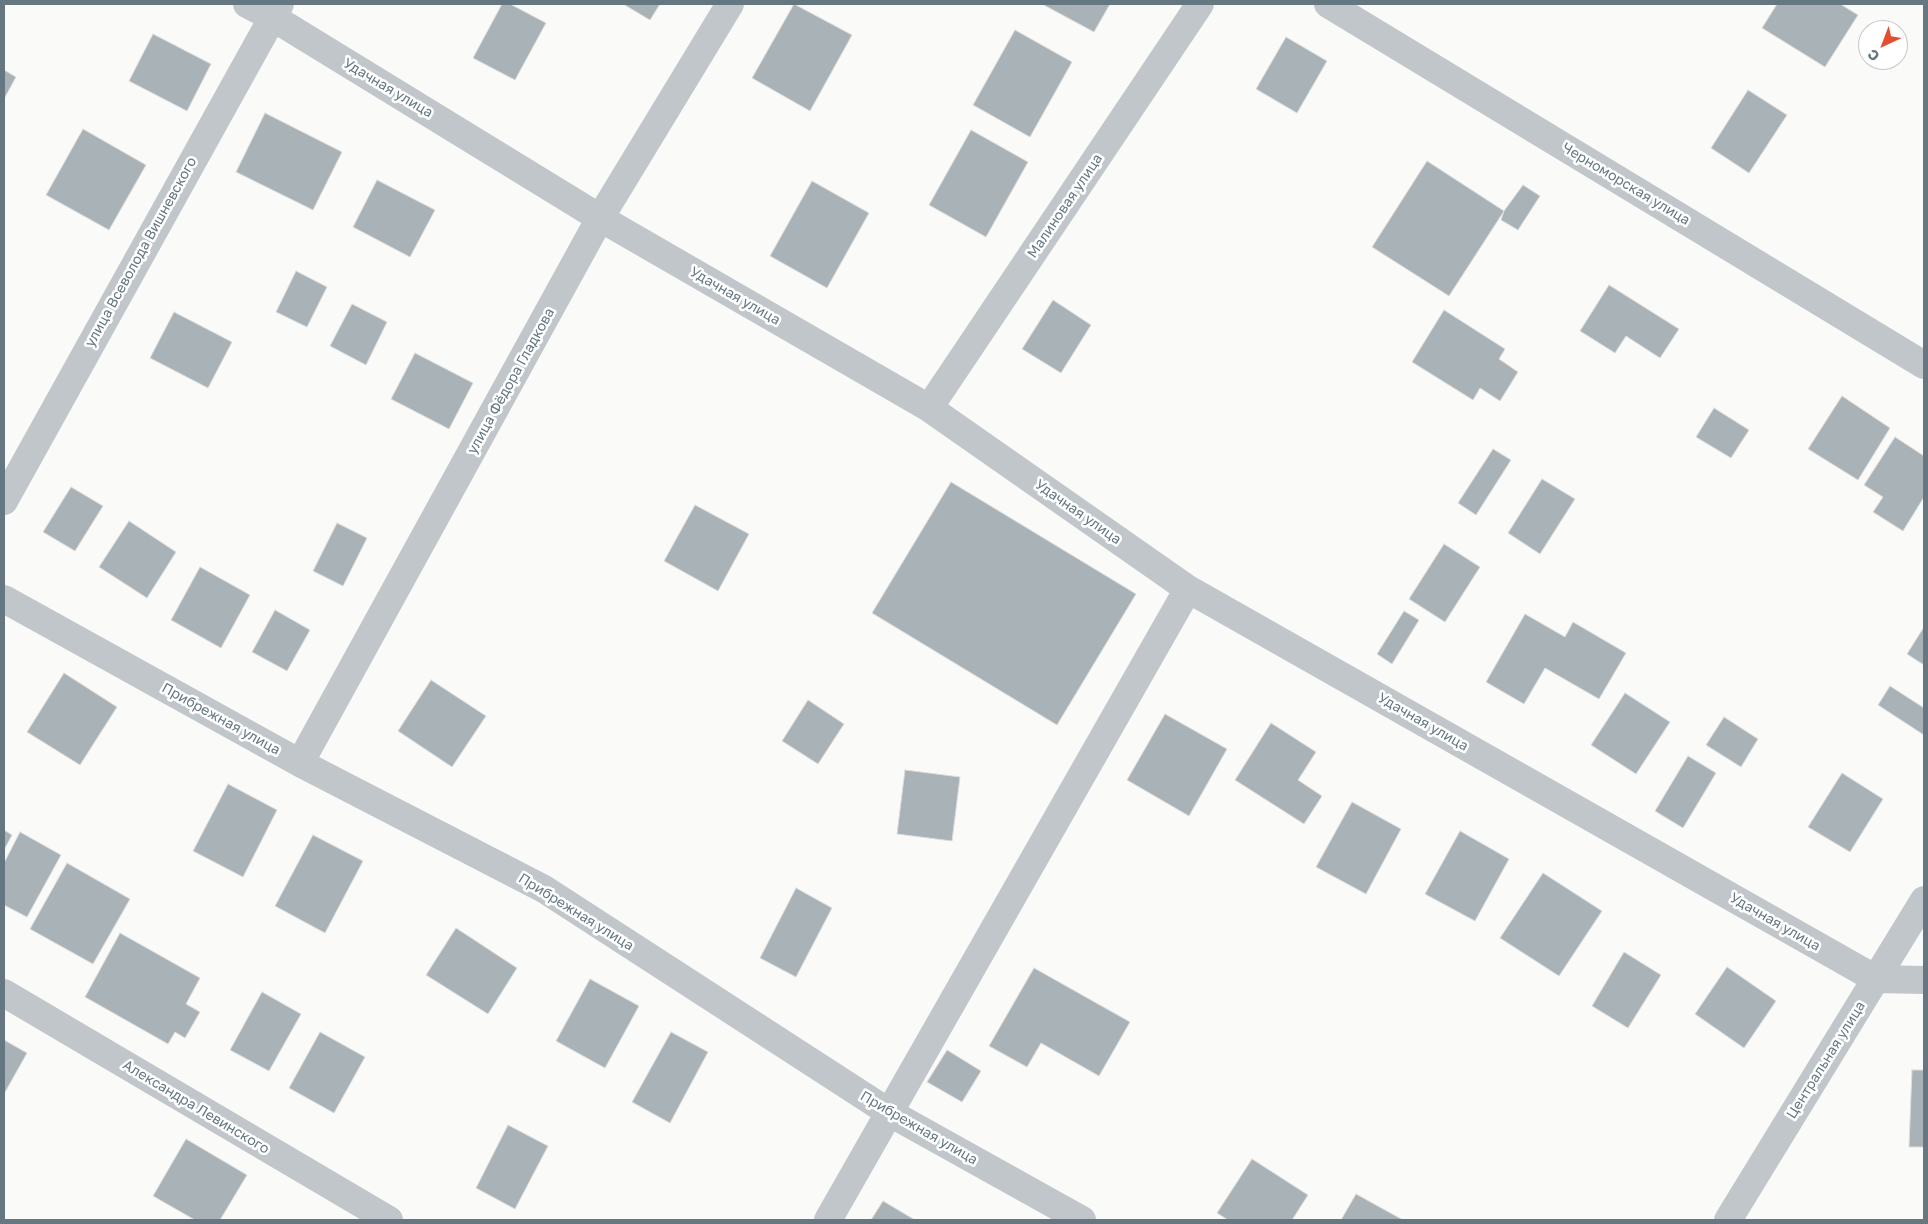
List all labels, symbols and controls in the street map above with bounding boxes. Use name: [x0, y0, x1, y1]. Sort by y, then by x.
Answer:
north arrow: [1858, 20, 1908, 70]
text: С: [1864, 46, 1883, 65]
street label: Удачная улица: [340, 55, 436, 121]
street label: Черноморская улица: [1559, 139, 1693, 229]
street label: Малиновая улица: [1024, 151, 1106, 261]
street label: улица Всеволода Вишневского: [82, 154, 200, 350]
street label: Удачная улица: [687, 263, 783, 329]
street label: улица Фёдора Гладкова: [464, 305, 558, 457]
street label: Удачная улица: [1032, 476, 1124, 548]
street label: Прибрежная улица: [159, 680, 283, 758]
street label: Удачная улица: [1375, 689, 1471, 755]
street label: Прибрежная улица: [515, 870, 637, 954]
street label: Удачная улица: [1727, 889, 1823, 955]
street label: Центральная улица: [1783, 998, 1869, 1122]
street label: Александра Левинского: [120, 1057, 272, 1157]
street label: Прибрежная улица: [857, 1088, 981, 1168]

